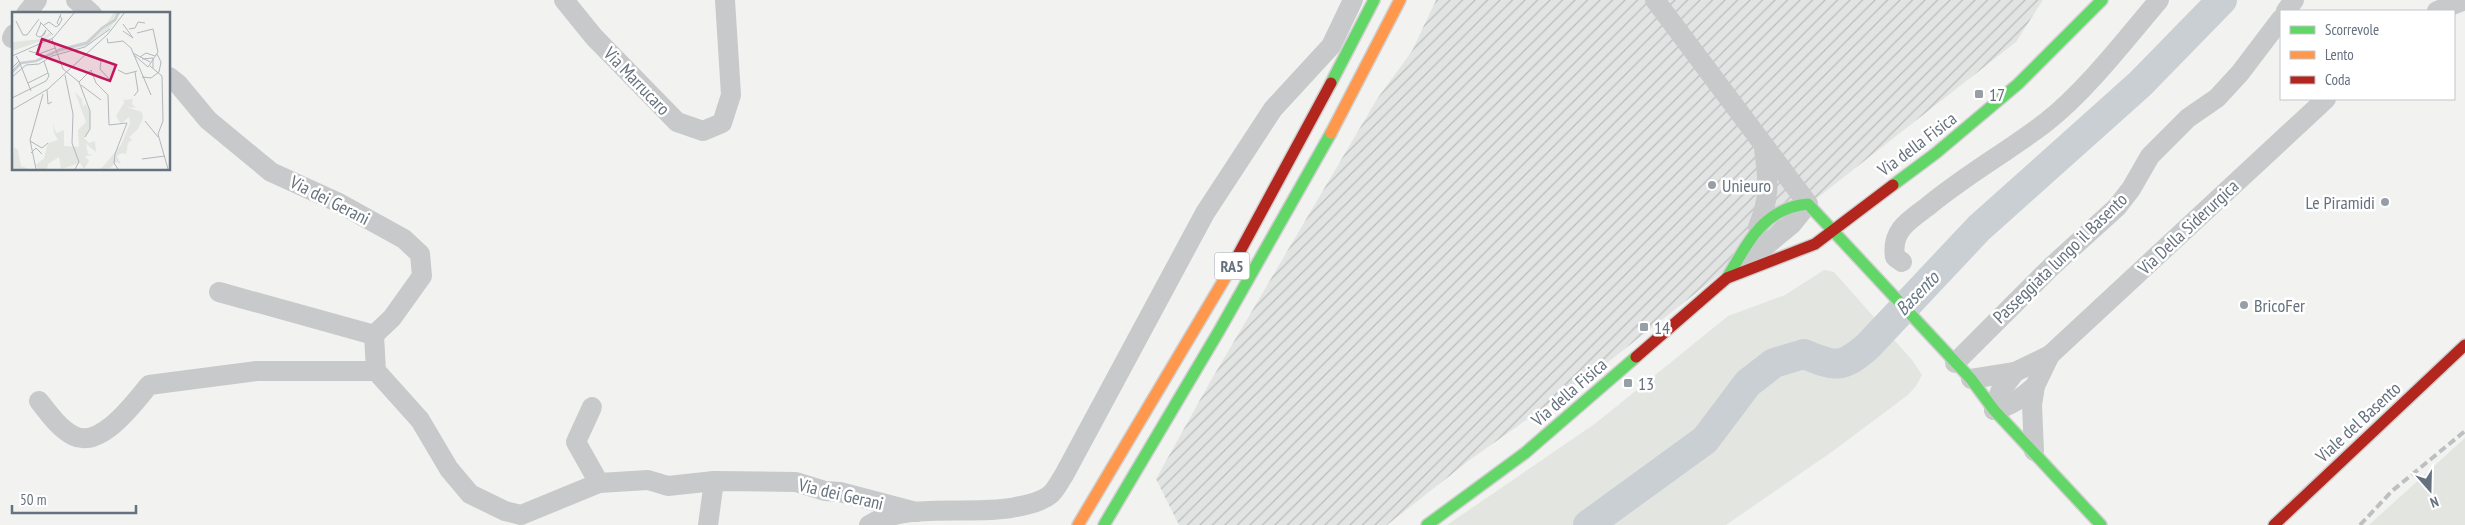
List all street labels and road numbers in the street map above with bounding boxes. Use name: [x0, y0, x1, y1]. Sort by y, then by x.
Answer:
street label: Via Marrucaro: [598, 41, 675, 120]
street label: Via della Fisica: [1872, 107, 1961, 182]
street label: Via dei Gerani: [285, 170, 374, 230]
street label: Via Della Siderurgica: [2132, 174, 2243, 280]
street label: Passeggiata lungo il Basento: [1988, 188, 2132, 328]
road number: RA5: [1214, 252, 1250, 280]
street label: Via della Fisica: [1526, 353, 1612, 432]
street label: Viale del Basento: [2310, 377, 2405, 468]
street label: Via dei Gerani: [795, 473, 886, 515]

